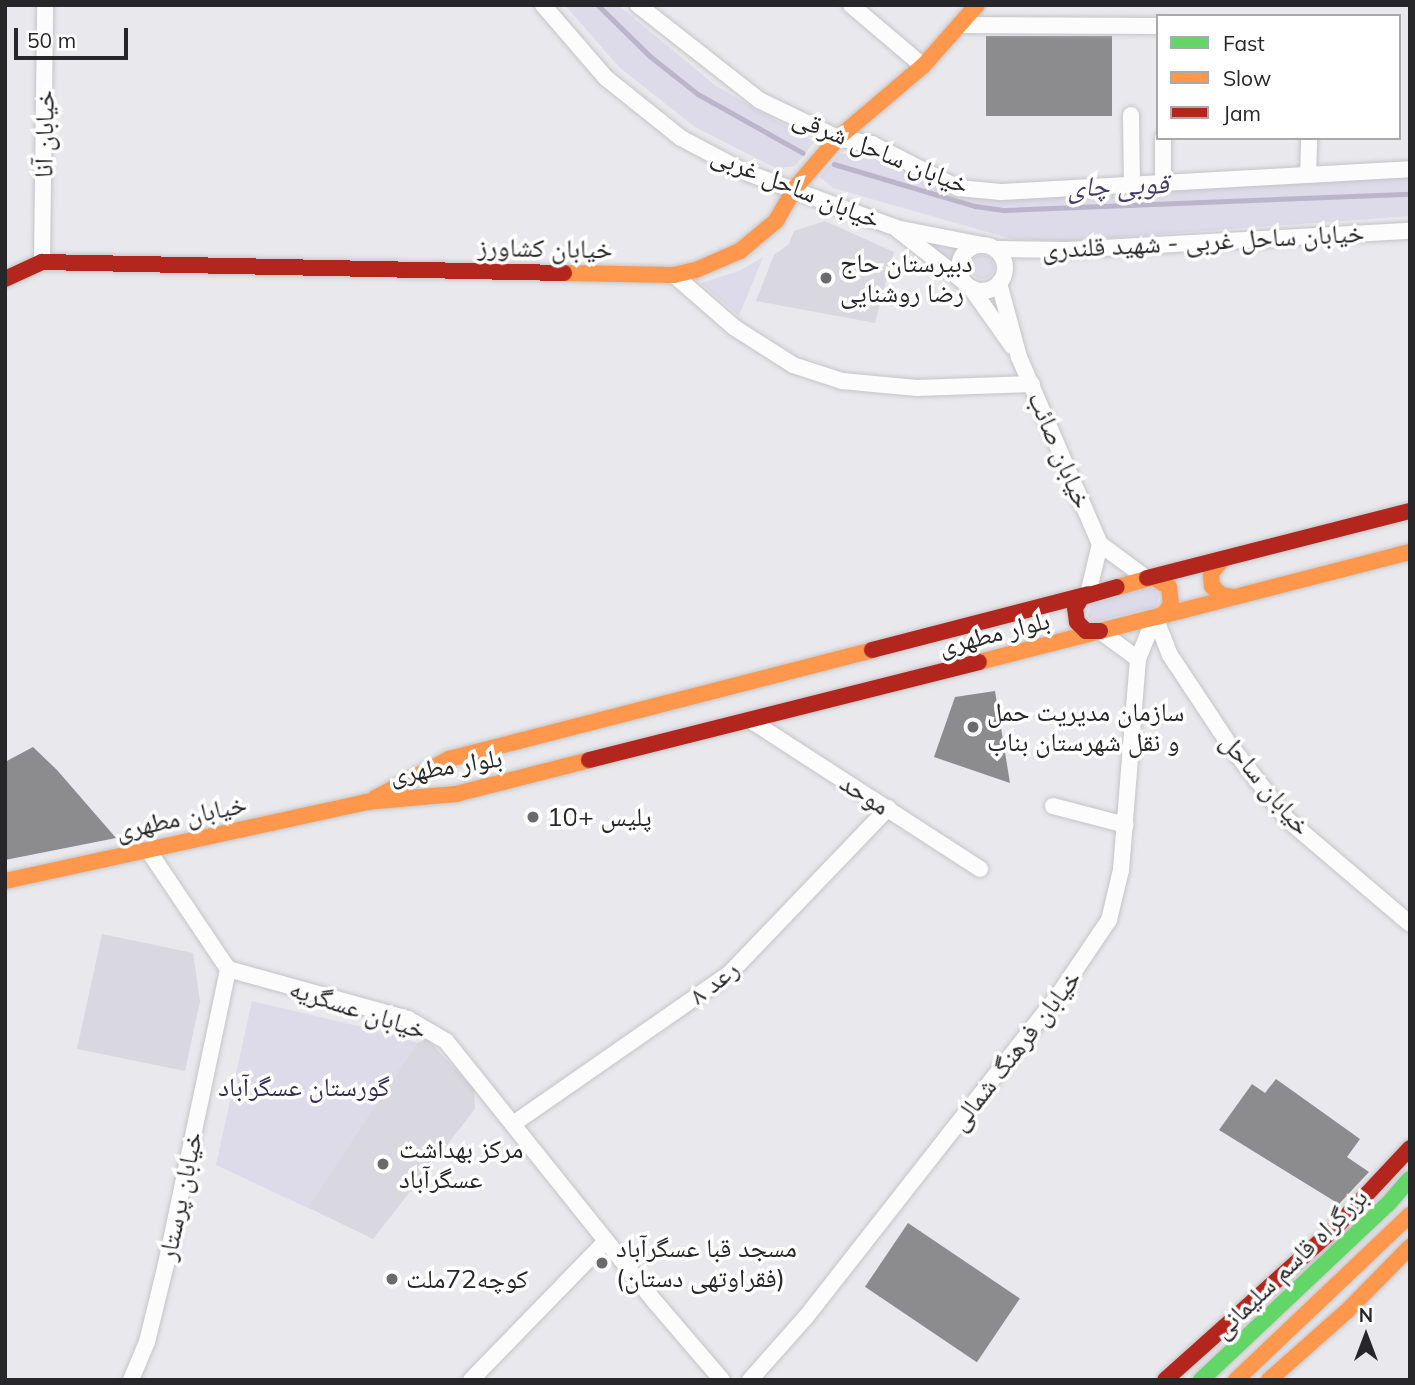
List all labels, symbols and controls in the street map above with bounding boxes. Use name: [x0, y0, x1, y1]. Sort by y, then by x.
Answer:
scale bar: [18, 14, 131, 58]
legend: [1156, 14, 1401, 140]
text: 50 m: [27, 27, 76, 53]
text: Fast: [1223, 30, 1265, 56]
text: Slow: [1223, 65, 1271, 91]
street label: خیابان آنا: [28, 90, 60, 178]
text: Jam: [1223, 100, 1261, 126]
street label: خیابان ساحل شرقی: [788, 102, 974, 200]
street label: خیابان ساحل غربی: [707, 139, 885, 235]
water label: قوبی چای: [1067, 166, 1169, 204]
street label: خیابان ساحل غربی - شهید قلندری: [1041, 217, 1365, 265]
street label: خیابان کشاورز: [477, 231, 613, 265]
place label: دبیرستان حاج رضا روشنایی: [840, 247, 972, 308]
marker: دبیرستان حاج رضا روشنایی: [818, 270, 834, 286]
street label: خیابان صائب: [1021, 387, 1099, 513]
street label: بلوار مطهری: [935, 604, 1053, 662]
place label: سازمان مدیریت حمل و نقل شهرستان بناب: [987, 696, 1184, 758]
marker: سازمان مدیریت حمل و نقل شهرستان بناب: [965, 719, 981, 735]
street label: خیابان ساحل: [1214, 727, 1318, 841]
street label: بلوار مطهری: [388, 742, 504, 790]
street label: موحد: [834, 767, 896, 821]
street label: خیابان مطهری: [113, 788, 249, 846]
place label: پلیس +10: [547, 801, 652, 833]
marker: پلیس +10: [525, 809, 541, 825]
street label: رعد ۸: [683, 953, 745, 1011]
street label: خیابان فرهنگ شمالی: [943, 963, 1087, 1137]
street label: خیابان عسگریه: [286, 972, 430, 1046]
park label: گورستان عسگرآباد: [218, 1071, 390, 1103]
street label: خیابان پرستار: [151, 1129, 209, 1263]
place label: مرکز بهداشت عسگرآباد: [399, 1133, 523, 1194]
marker: مرکز بهداشت عسگرآباد: [373, 1154, 393, 1174]
street label: بزرگراه قاسم سلیمانی: [1206, 1181, 1374, 1345]
place label: مسجد قبا عسگرآباد (فقراوتهی دستان): [616, 1232, 797, 1294]
marker: مسجد قبا عسگرآباد (فقراوتهی دستان): [594, 1255, 610, 1271]
place label: کوچه72ملت: [406, 1263, 528, 1295]
marker: کوچه72ملت: [384, 1271, 400, 1287]
north arrow: [1331, 1301, 1401, 1371]
text: N: [1359, 1303, 1373, 1327]

